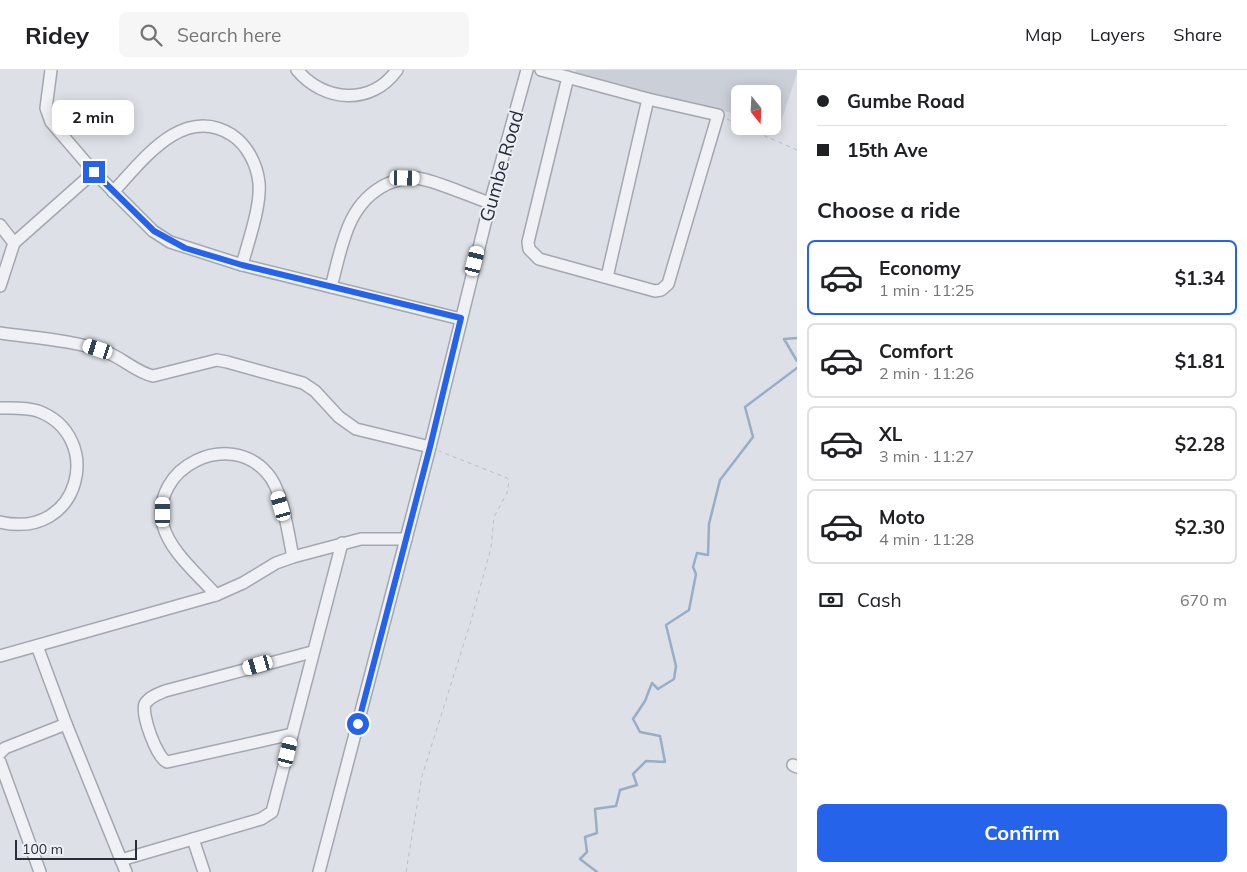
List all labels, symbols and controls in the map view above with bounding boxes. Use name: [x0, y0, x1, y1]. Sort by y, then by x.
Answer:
search box: [119, 12, 469, 57]
text: Ridey: [25, 20, 89, 50]
icon: search: [137, 21, 165, 49]
text: Search here: [177, 23, 281, 47]
text: Map: [1025, 23, 1062, 46]
text: Layers: [1090, 23, 1145, 46]
text: Share: [1173, 23, 1222, 46]
north arrow: [731, 85, 781, 135]
map controls: [731, 85, 781, 135]
text: Gumbe Road: [847, 89, 965, 113]
callout: 2 min: [53, 99, 135, 134]
text: 2 min: [72, 107, 114, 127]
street label: Gumbe Road: [474, 108, 528, 224]
text: 15th Ave: [847, 138, 928, 162]
route end: [83, 161, 105, 183]
car: [389, 170, 420, 186]
text: Choose a ride: [817, 196, 960, 224]
car: [464, 245, 485, 277]
icon: car: [819, 255, 864, 300]
text: Economy: [879, 256, 961, 280]
text: $1.34: [1175, 266, 1225, 290]
text: 1 min · 11:25: [879, 280, 974, 300]
car: [81, 337, 114, 361]
icon: car: [819, 338, 864, 383]
text: Comfort: [879, 339, 953, 363]
text: $1.81: [1175, 349, 1225, 373]
text: 2 min · 11:26: [879, 363, 974, 383]
icon: car: [819, 421, 864, 466]
text: XL: [879, 422, 902, 446]
text: $2.28: [1175, 432, 1225, 456]
text: 3 min · 11:27: [879, 446, 974, 466]
car: [269, 490, 292, 522]
car: [155, 497, 170, 527]
icon: car: [819, 504, 864, 549]
text: Moto: [879, 505, 925, 529]
text: $2.30: [1175, 515, 1225, 539]
text: 4 min · 11:28: [879, 529, 974, 549]
icon: cash: [817, 586, 845, 614]
text: Cash: [857, 588, 902, 612]
text: 670 m: [1180, 590, 1227, 610]
car: [241, 654, 274, 676]
route start: [347, 713, 369, 735]
car: [277, 736, 298, 768]
button: Confirm: [817, 804, 1227, 862]
scale bar: [15, 837, 138, 860]
text: 100 m: [22, 840, 63, 858]

